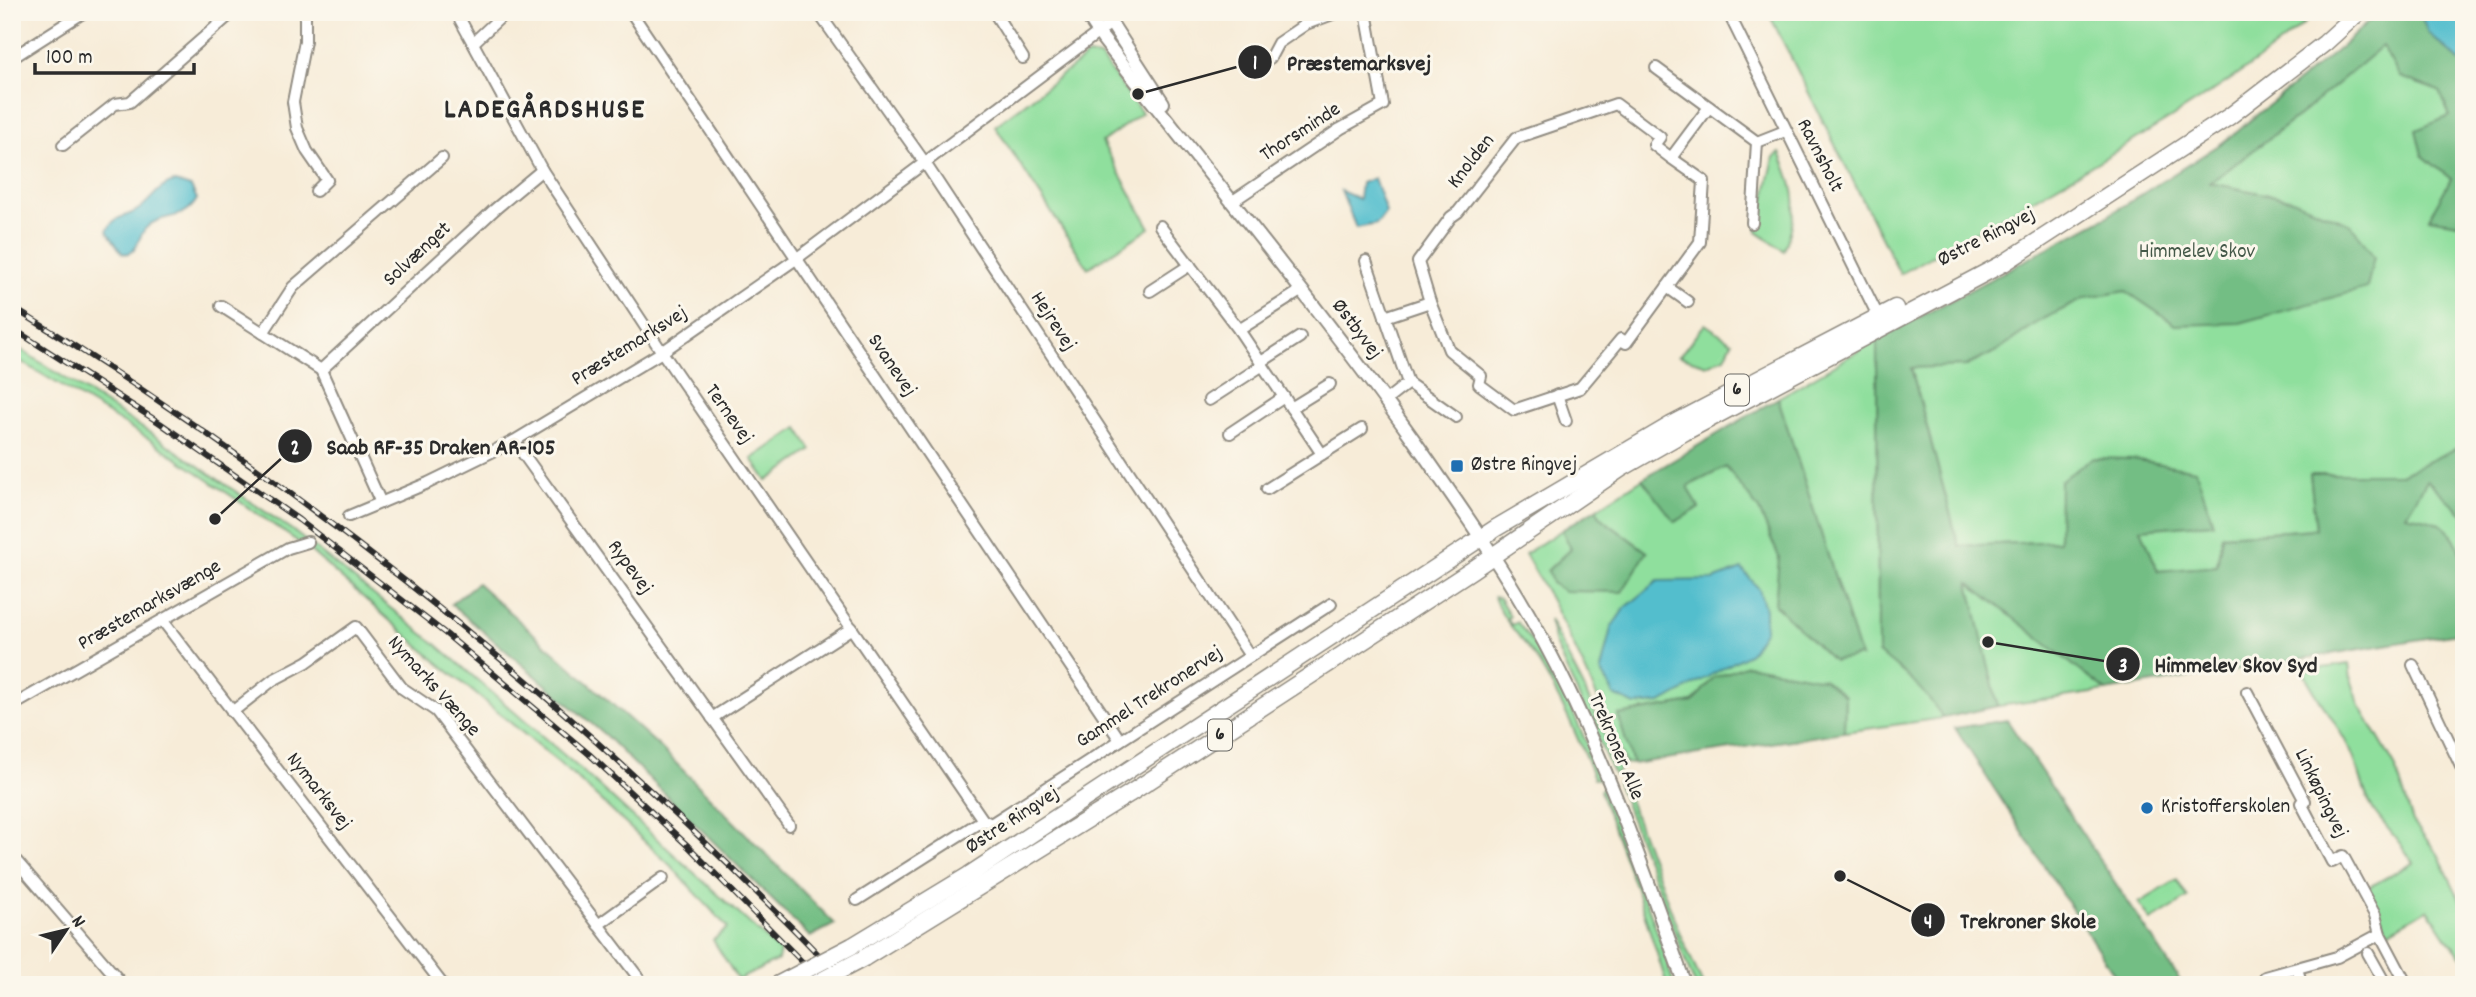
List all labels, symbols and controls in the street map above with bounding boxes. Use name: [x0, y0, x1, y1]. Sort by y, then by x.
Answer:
scale bar: [35, 32, 194, 76]
callout: Præstemarksvej: [1237, 40, 1445, 84]
text: 100 m: [46, 44, 93, 74]
text: Præstemarksvej: [1287, 49, 1431, 82]
text: 1: [1253, 50, 1257, 80]
district label: LADEGÅRDSHUSE: [444, 92, 646, 132]
street label: Thorsminde: [1255, 96, 1347, 170]
street label: Ravnsholt: [1788, 114, 1850, 198]
street label: Knolden: [1441, 128, 1503, 196]
street label: Østre Ringvej: [1933, 200, 2041, 276]
street label: Solvænget: [377, 215, 459, 295]
park label: Himmelev Skov: [2139, 238, 2255, 268]
street label: Hejrevej: [1021, 286, 1083, 358]
street label: Østbyvej: [1323, 293, 1389, 367]
street label: Præstemarksvej: [566, 299, 694, 395]
street label: Svanevej: [859, 328, 923, 404]
road number: 6: [1725, 374, 1749, 406]
street label: Ternevej: [696, 379, 760, 451]
callout: Saab RF-35 Draken AR-105: [277, 424, 569, 468]
text: Saab RF-35 Draken AR-105: [327, 433, 555, 466]
text: 2: [290, 435, 300, 465]
place label: Østre Ringvej: [1471, 451, 1577, 481]
marker: Østre Ringvej: [1449, 458, 1465, 474]
street label: Rypevej: [599, 534, 659, 602]
street label: Præstemarksvænge: [73, 553, 227, 659]
street label: Nymarks Vænge: [379, 630, 487, 744]
street label: Gammel Trekronervej: [1071, 639, 1229, 757]
callout: Himmelev Skov Syd: [2105, 642, 2331, 686]
text: Himmelev Skov Syd: [2154, 651, 2318, 684]
text: 3: [2118, 653, 2128, 683]
street label: Trekroner Alle: [1579, 689, 1651, 805]
road number: 6: [1208, 720, 1232, 750]
street label: Linkøpingvej: [2285, 744, 2355, 844]
street label: Nymarksvej: [278, 747, 358, 837]
street label: Østre Ringvej: [960, 779, 1066, 863]
place label: Kristofferskolen: [2161, 793, 2290, 823]
marker: Kristofferskolen: [2139, 800, 2155, 816]
north arrow: [32, 895, 102, 965]
callout: Trekroner Skole: [1911, 898, 2110, 942]
text: Trekroner Skole: [1960, 907, 2096, 940]
text: 4: [1924, 909, 1932, 939]
text: N: [63, 911, 91, 934]

